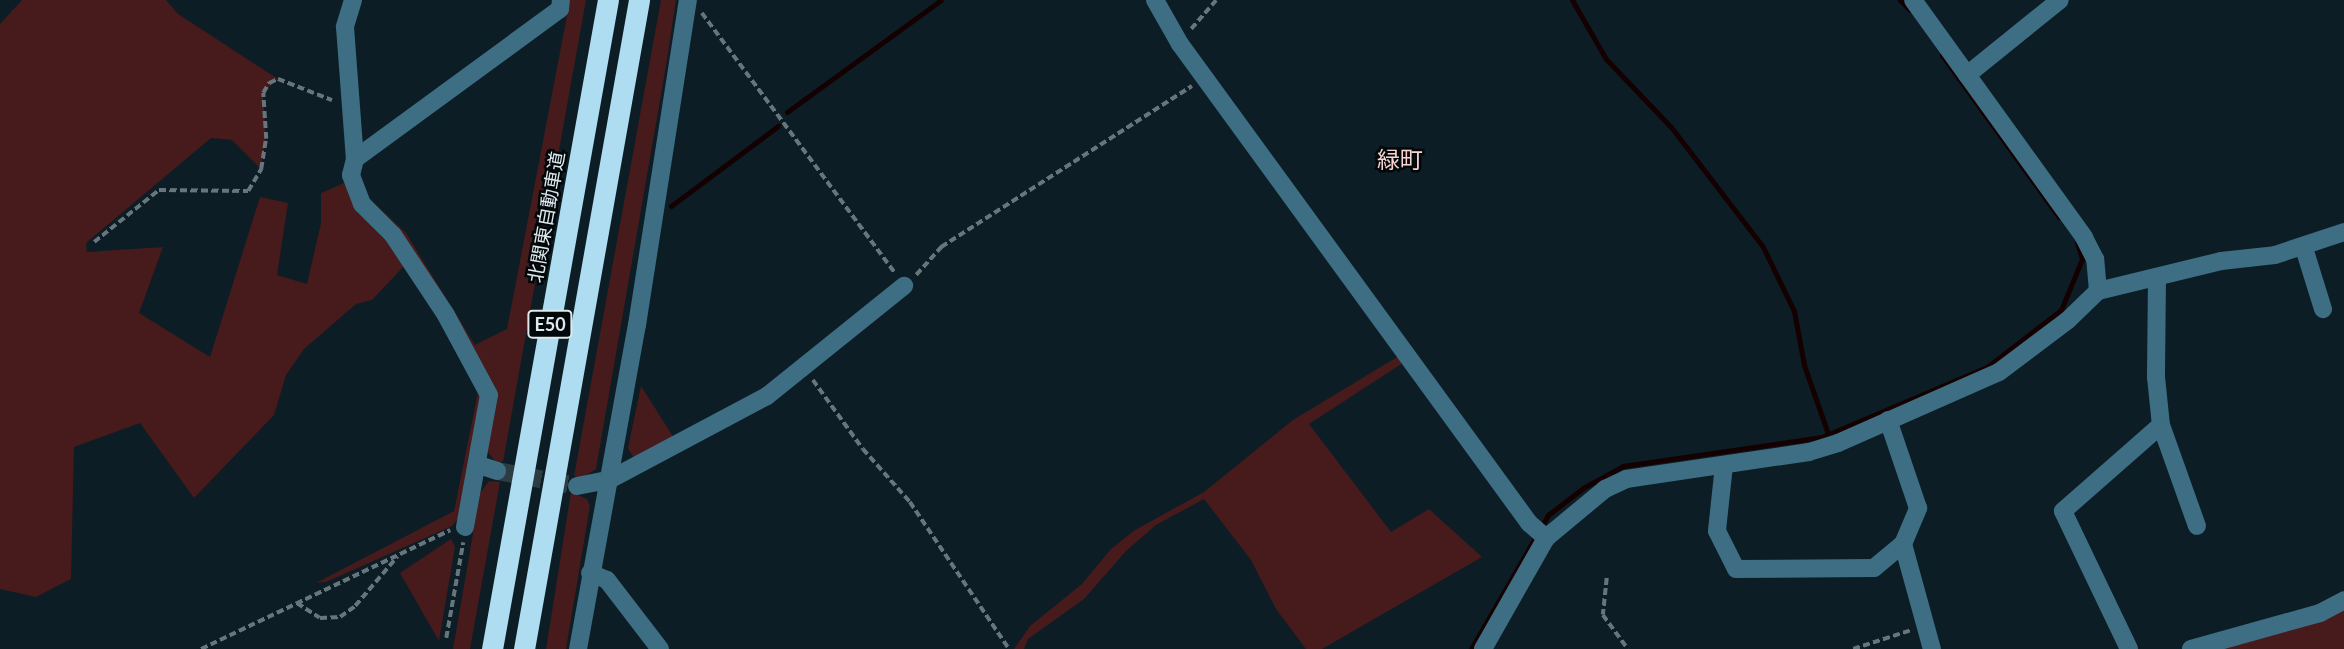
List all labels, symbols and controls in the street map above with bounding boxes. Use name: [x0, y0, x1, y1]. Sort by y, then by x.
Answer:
district label: 緑町: [1377, 145, 1423, 173]
street label: 北関東自動車道: [523, 150, 569, 284]
road number: E50: [527, 310, 573, 338]

